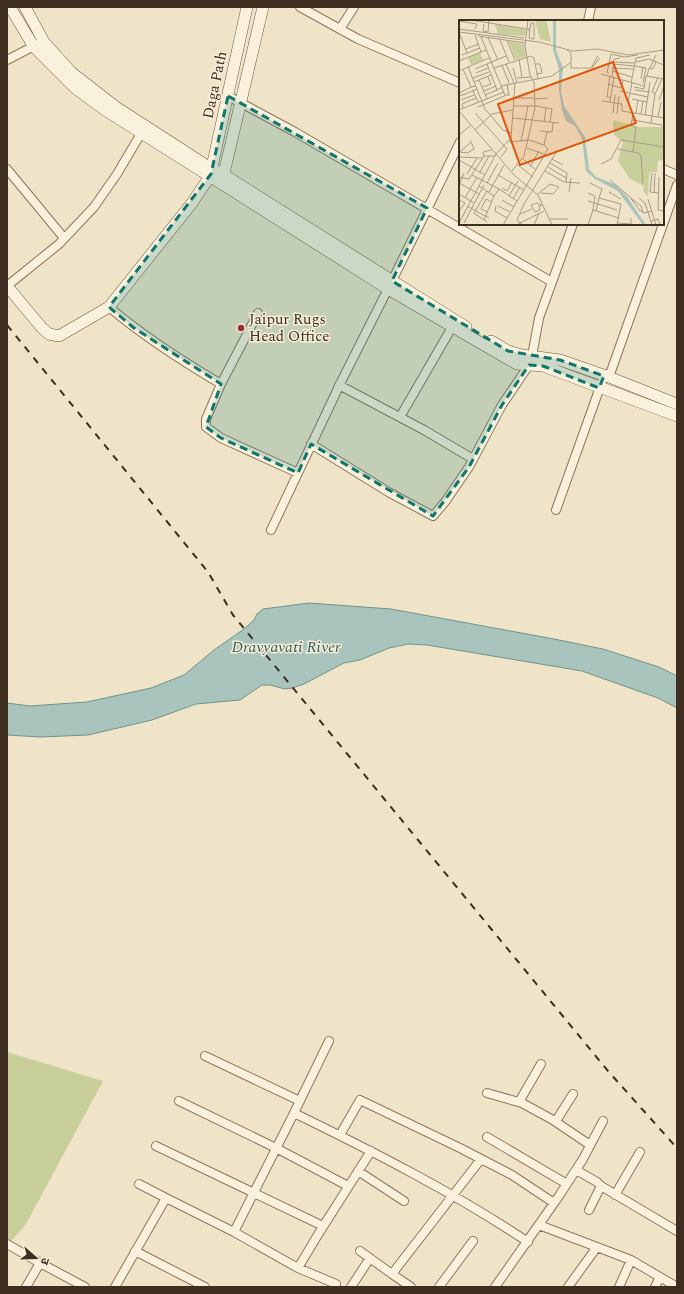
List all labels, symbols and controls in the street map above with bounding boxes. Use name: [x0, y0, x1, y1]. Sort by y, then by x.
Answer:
inset map: [459, 20, 664, 225]
street label: Daga Path: [197, 49, 233, 121]
place label: Jaipur Rugs Head Office: [249, 308, 330, 348]
marker: Jaipur Rugs Head Office: [236, 323, 246, 333]
water label: Dravyavati River: [231, 635, 341, 659]
north arrow: [16, 1238, 56, 1278]
text: उ: [36, 1255, 54, 1268]

